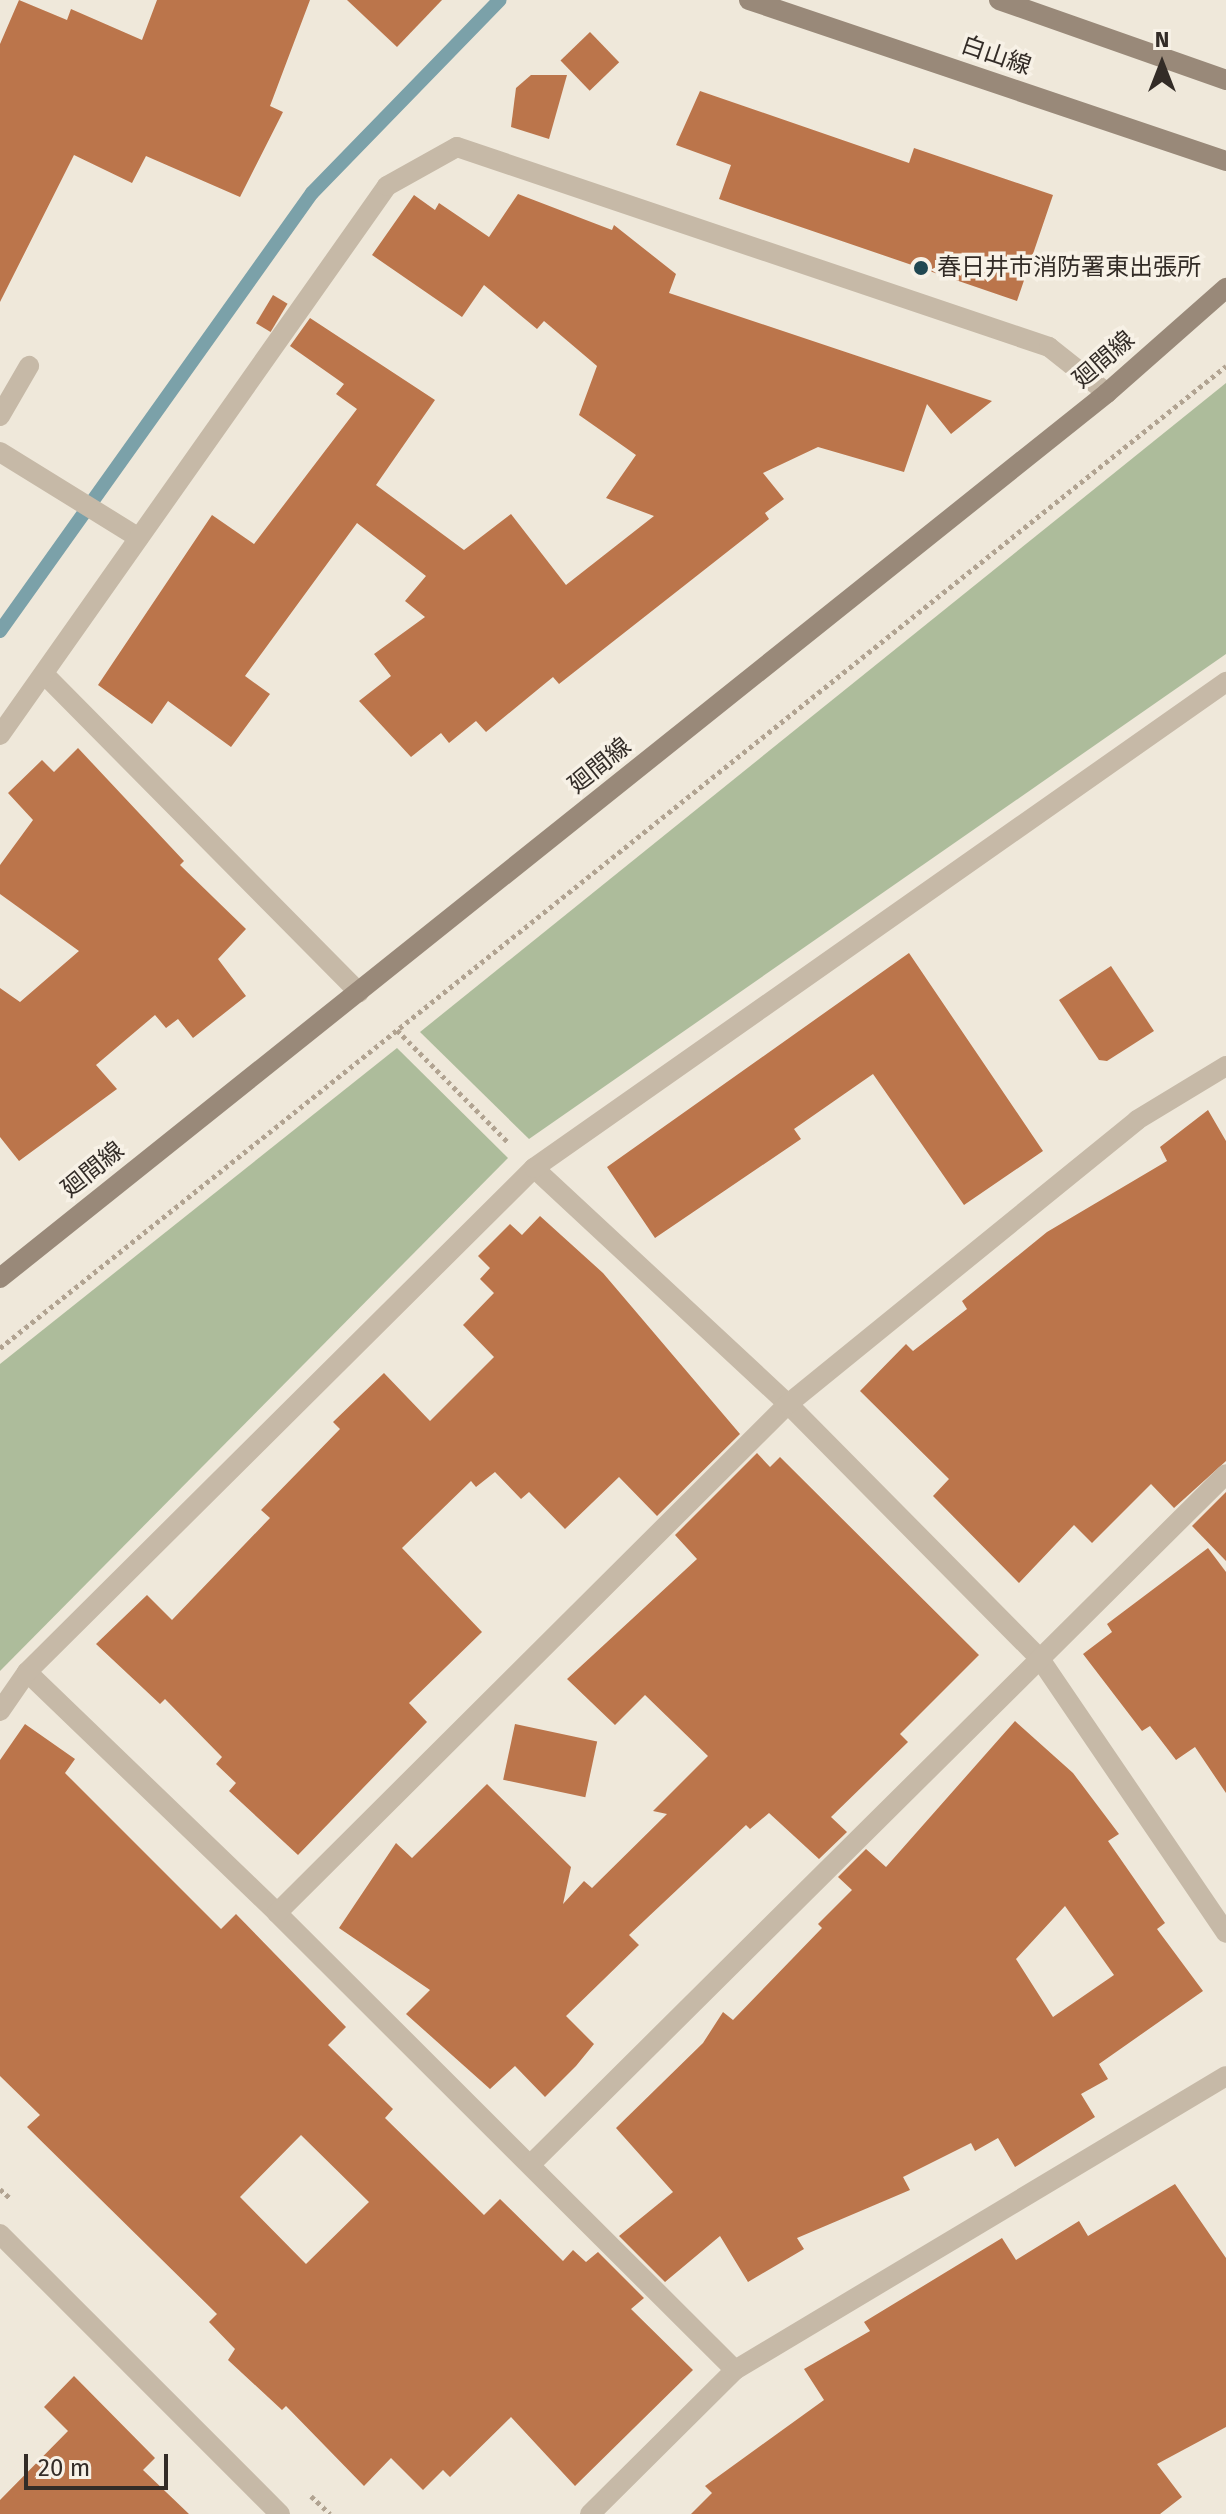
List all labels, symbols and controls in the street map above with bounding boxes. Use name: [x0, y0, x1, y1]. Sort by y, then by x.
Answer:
north arrow: [1122, 24, 1202, 104]
text: N: [1155, 26, 1169, 53]
street label: 白山線: [957, 31, 1035, 81]
place label: 春日井市消防署東出張所: [937, 254, 1201, 282]
marker: 春日井市消防署東出張所: [912, 259, 930, 277]
street label: 廻間線: [1067, 326, 1141, 394]
street label: 廻間線: [563, 732, 637, 800]
street label: 廻間線: [56, 1136, 130, 1204]
scale bar: [28, 2438, 172, 2488]
text: 20 m: [38, 2454, 90, 2482]

